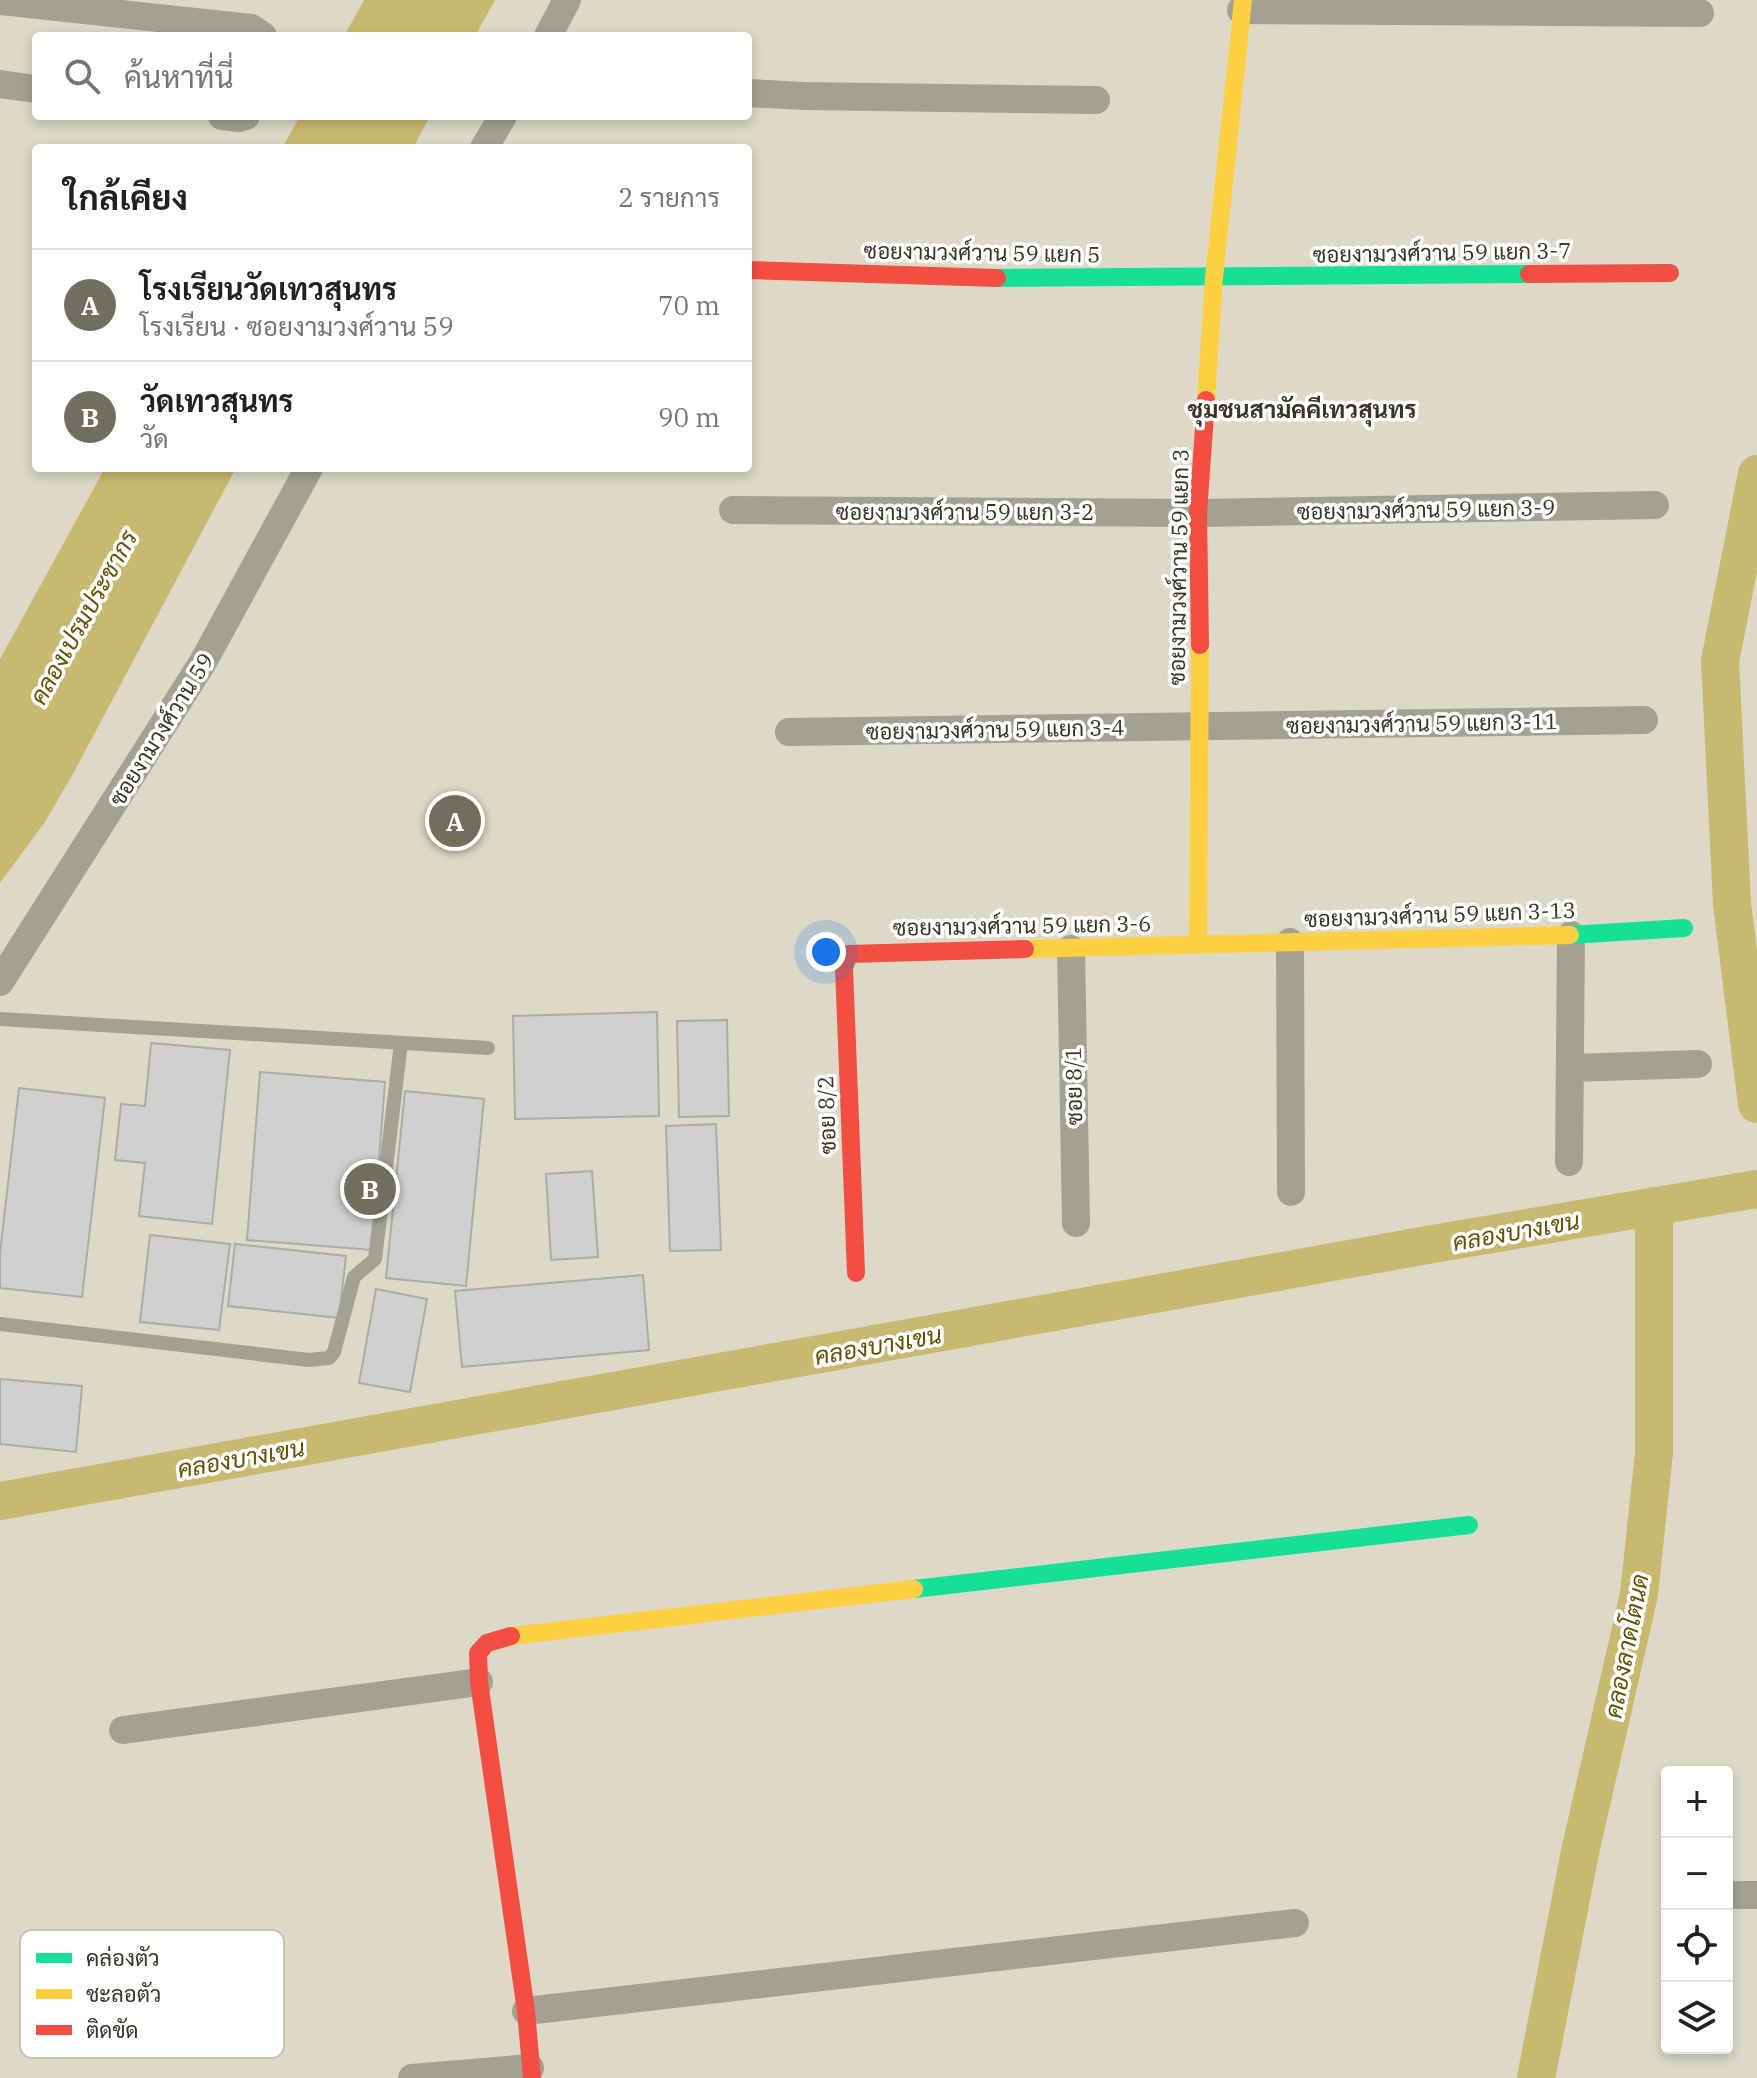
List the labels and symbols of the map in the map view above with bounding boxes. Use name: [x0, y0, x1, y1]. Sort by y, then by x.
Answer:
street label: ซอยงามวงศ์วาน 59 แยก 5: [863, 235, 1101, 269]
street label: ซอยงามวงศ์วาน 59 แยก 3-7: [1313, 235, 1571, 269]
district label: ชุมชนสามัคคีเทวสุนทร: [1188, 393, 1416, 427]
street label: ซอยงามวงศ์วาน 59 แยก 3: [1161, 448, 1195, 686]
street label: ซอยงามวงศ์วาน 59 แยก 3-9: [1297, 492, 1555, 526]
street label: ซอยงามวงศ์วาน 59 แยก 3-2: [836, 497, 1094, 526]
water label: คลองเปรมประชากร: [22, 523, 145, 710]
street label: ซอยงามวงศ์วาน 59: [102, 647, 220, 811]
street label: ซอยงามวงศ์วาน 59 แยก 3-11: [1286, 706, 1558, 740]
street label: ซอยงามวงศ์วาน 59 แยก 3-4: [866, 712, 1124, 746]
pin: A: [429, 791, 481, 851]
street label: ซอยงามวงศ์วาน 59 แยก 3-13: [1304, 895, 1576, 933]
street label: ซอยงามวงศ์วาน 59 แยก 3-6: [893, 908, 1151, 942]
your location: [806, 932, 846, 972]
street label: ซอย 8/1: [1058, 1046, 1088, 1126]
street label: ซอย 8/2: [810, 1075, 842, 1155]
pin: B: [344, 1159, 396, 1219]
water label: คลองบางเขน: [1450, 1204, 1582, 1258]
water label: คลองบางเขน: [812, 1318, 944, 1372]
water label: คลองบางเขน: [175, 1431, 307, 1485]
water label: คลองลาดโตนด: [1596, 1571, 1656, 1721]
legend: [20, 1930, 284, 2058]
text: คล่องตัว: [86, 1943, 160, 1972]
text: ชะลอตัว: [86, 1979, 161, 2008]
text: ติดขัด: [86, 2015, 138, 2044]

